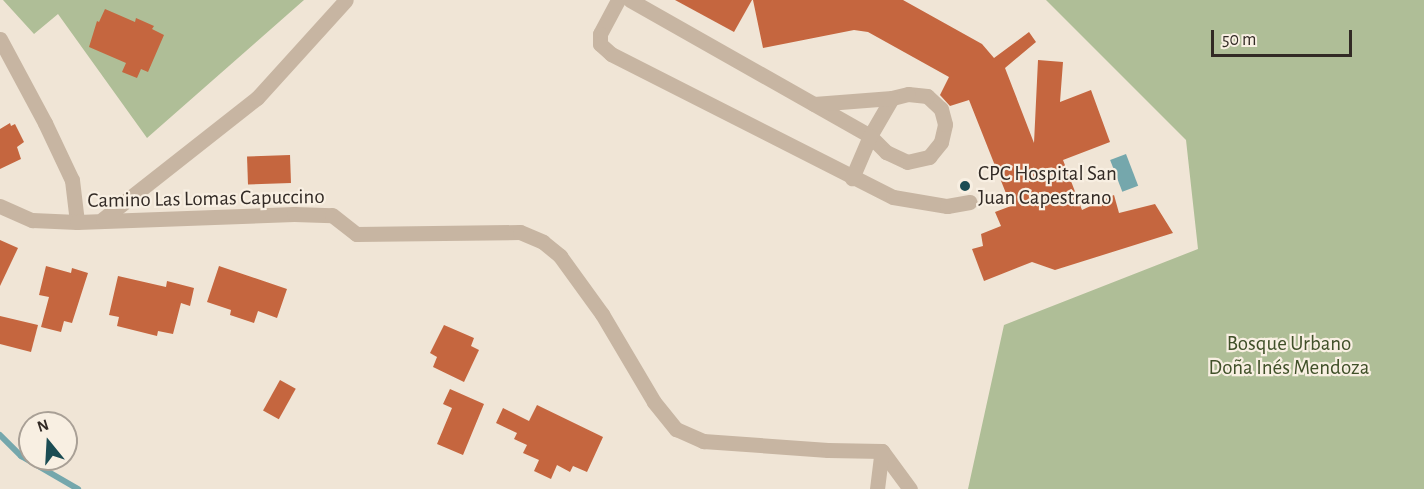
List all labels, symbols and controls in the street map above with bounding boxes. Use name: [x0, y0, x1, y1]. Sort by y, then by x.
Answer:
scale bar: [1214, 18, 1355, 56]
text: 50 m: [1222, 31, 1256, 49]
place label: CPC Hospital San Juan Capestrano: [978, 161, 1117, 211]
marker: CPC Hospital San Juan Capestrano: [956, 177, 974, 195]
street label: Camino Las Lomas Capuccino: [87, 184, 325, 214]
park label: Bosque Urbano Doña Inés Mendoza: [1209, 331, 1369, 381]
north arrow: [18, 411, 78, 471]
text: N: [35, 416, 51, 435]

